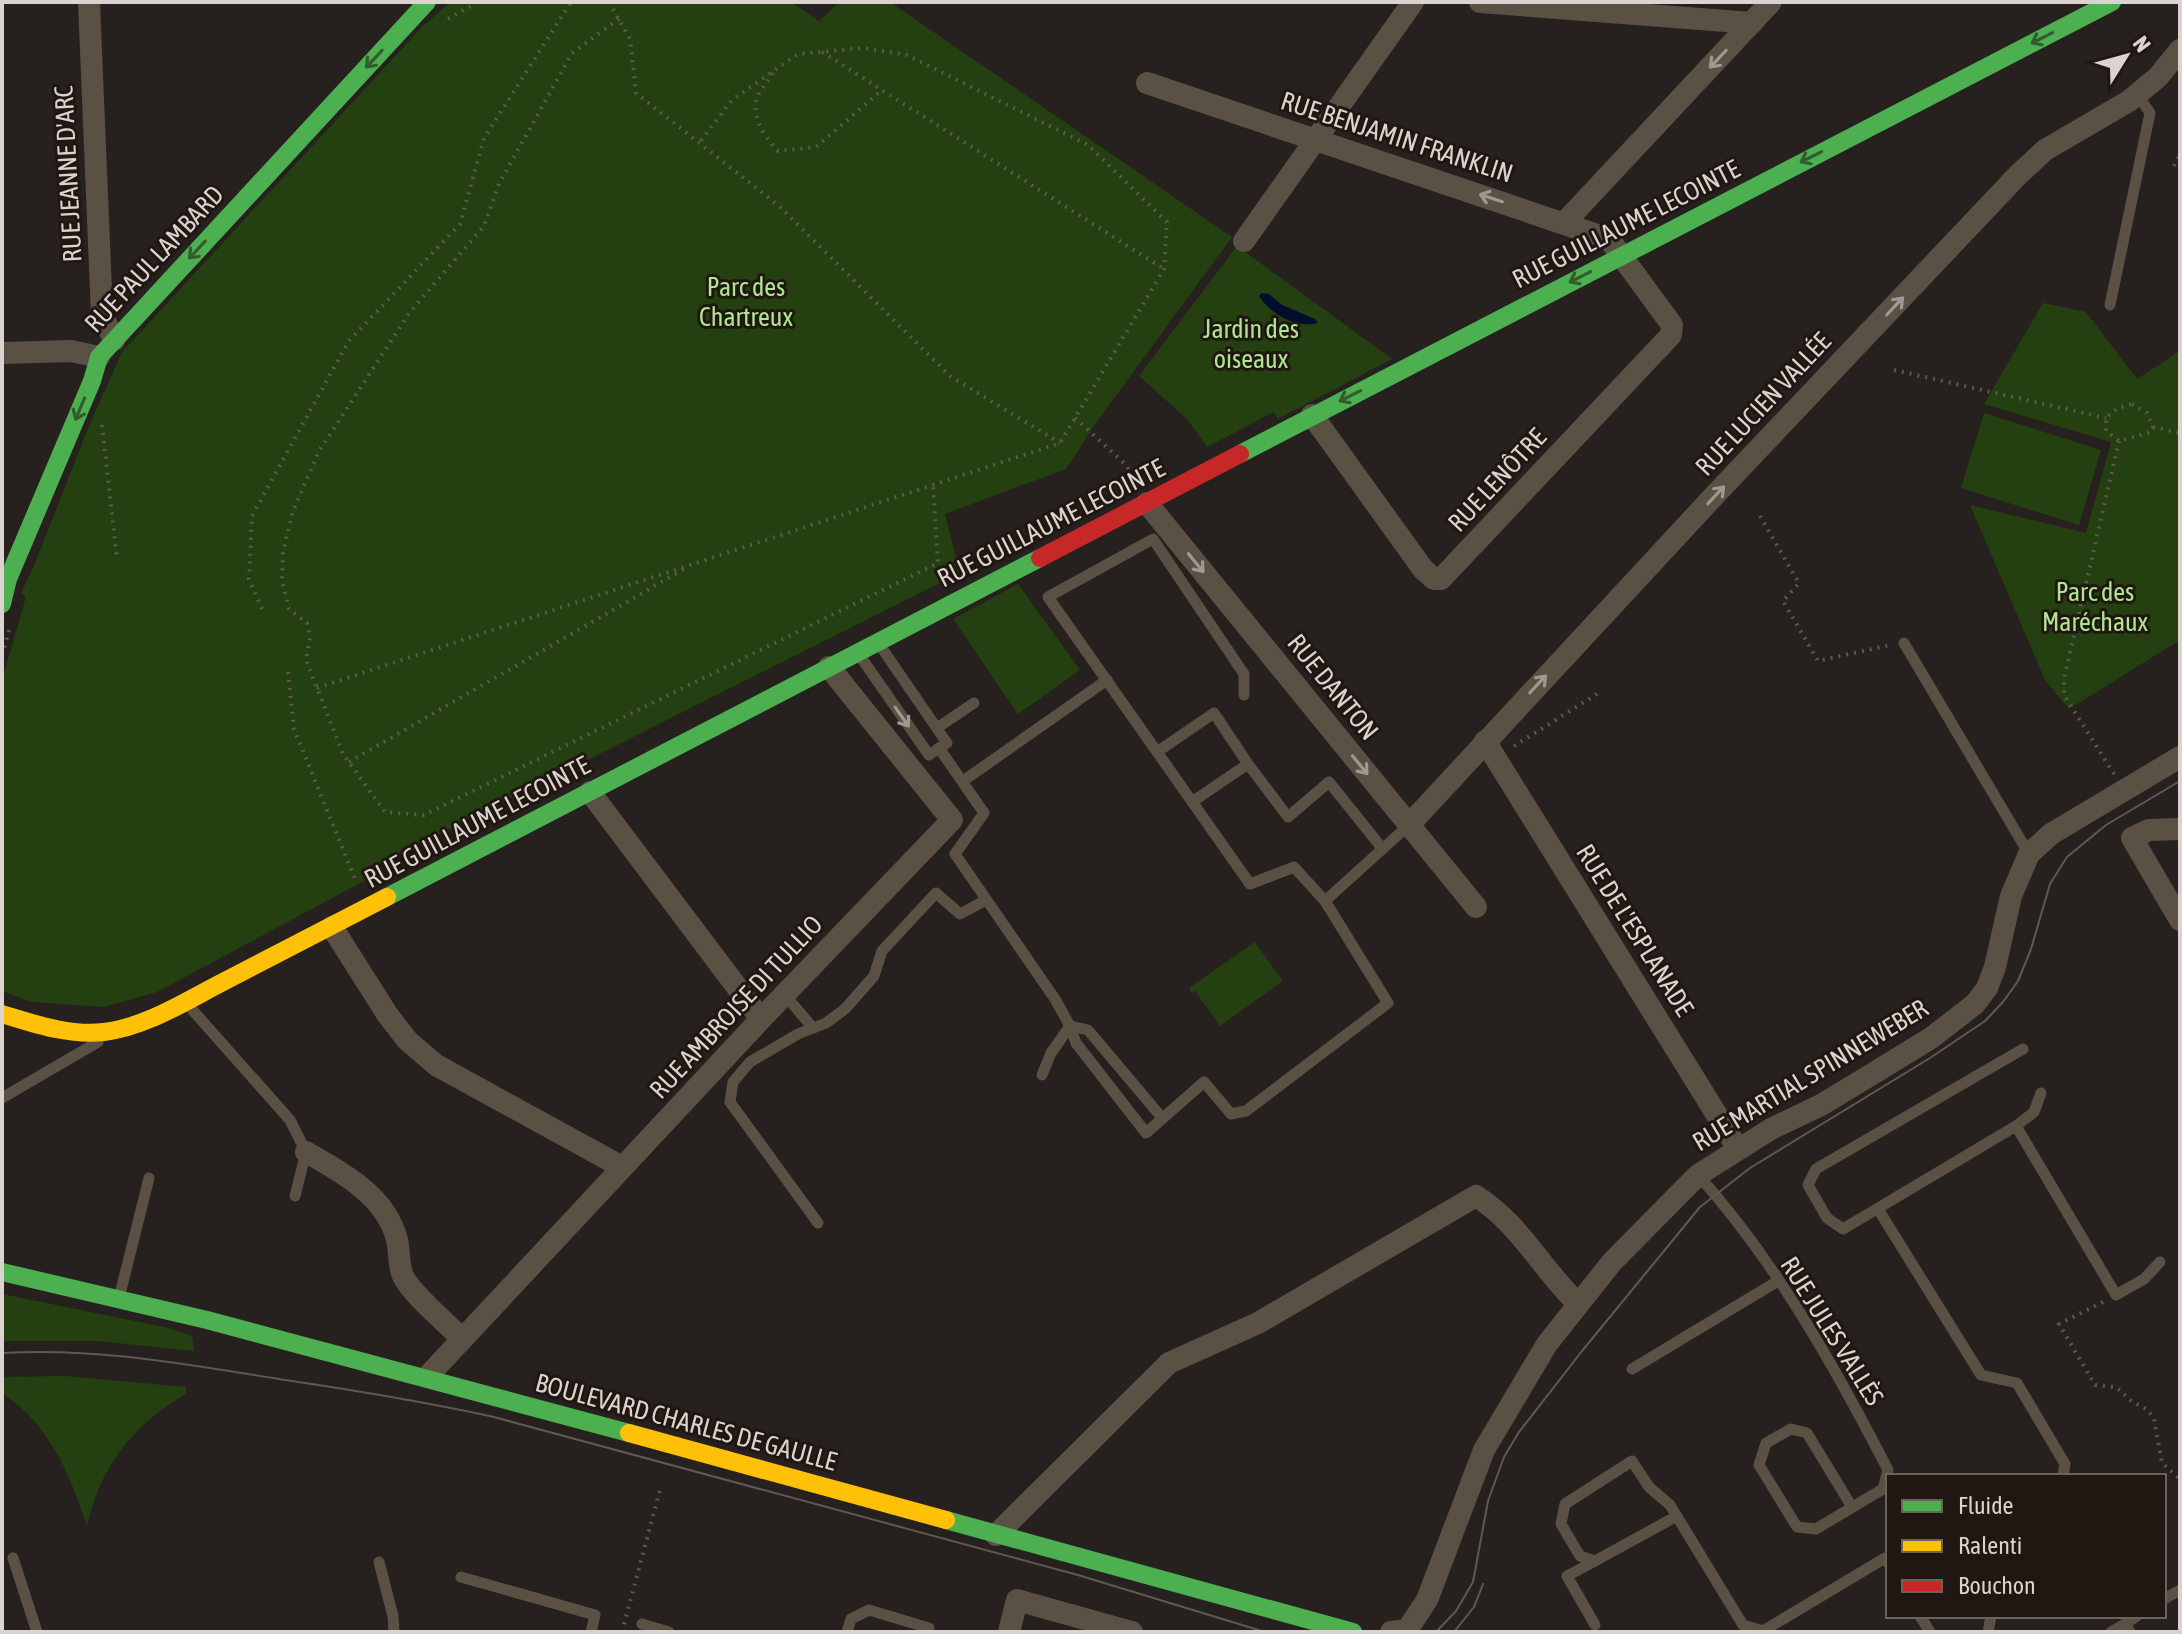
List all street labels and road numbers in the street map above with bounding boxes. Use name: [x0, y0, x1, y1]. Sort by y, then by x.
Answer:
street label: RUE JEANNE D'ARC: [48, 85, 88, 263]
street label: RUE BENJAMIN FRANKLIN: [1277, 85, 1517, 189]
street label: RUE GUILLAUME LECOINTE: [1507, 154, 1745, 294]
street label: RUE PAUL LAMBARD: [79, 180, 229, 338]
street label: RUE LUCIEN VALLÉE: [1689, 327, 1837, 481]
street label: RUE LENÔTRE: [1442, 422, 1552, 538]
street label: RUE GUILLAUME LECOINTE: [932, 453, 1170, 593]
street label: RUE DANTON: [1281, 628, 1385, 746]
street label: RUE GUILLAUME LECOINTE: [359, 750, 595, 894]
street label: RUE DE L'ESPLANADE: [1570, 839, 1700, 1021]
street label: RUE AMBROISE DI TULLIO: [644, 909, 828, 1105]
street label: RUE MARTIAL SPINNEWEBER: [1687, 993, 1933, 1157]
street label: RUE JULES VALLÈS: [1774, 1251, 1890, 1411]
street label: BOULEVARD CHARLES DE GAULLE: [532, 1367, 840, 1477]

